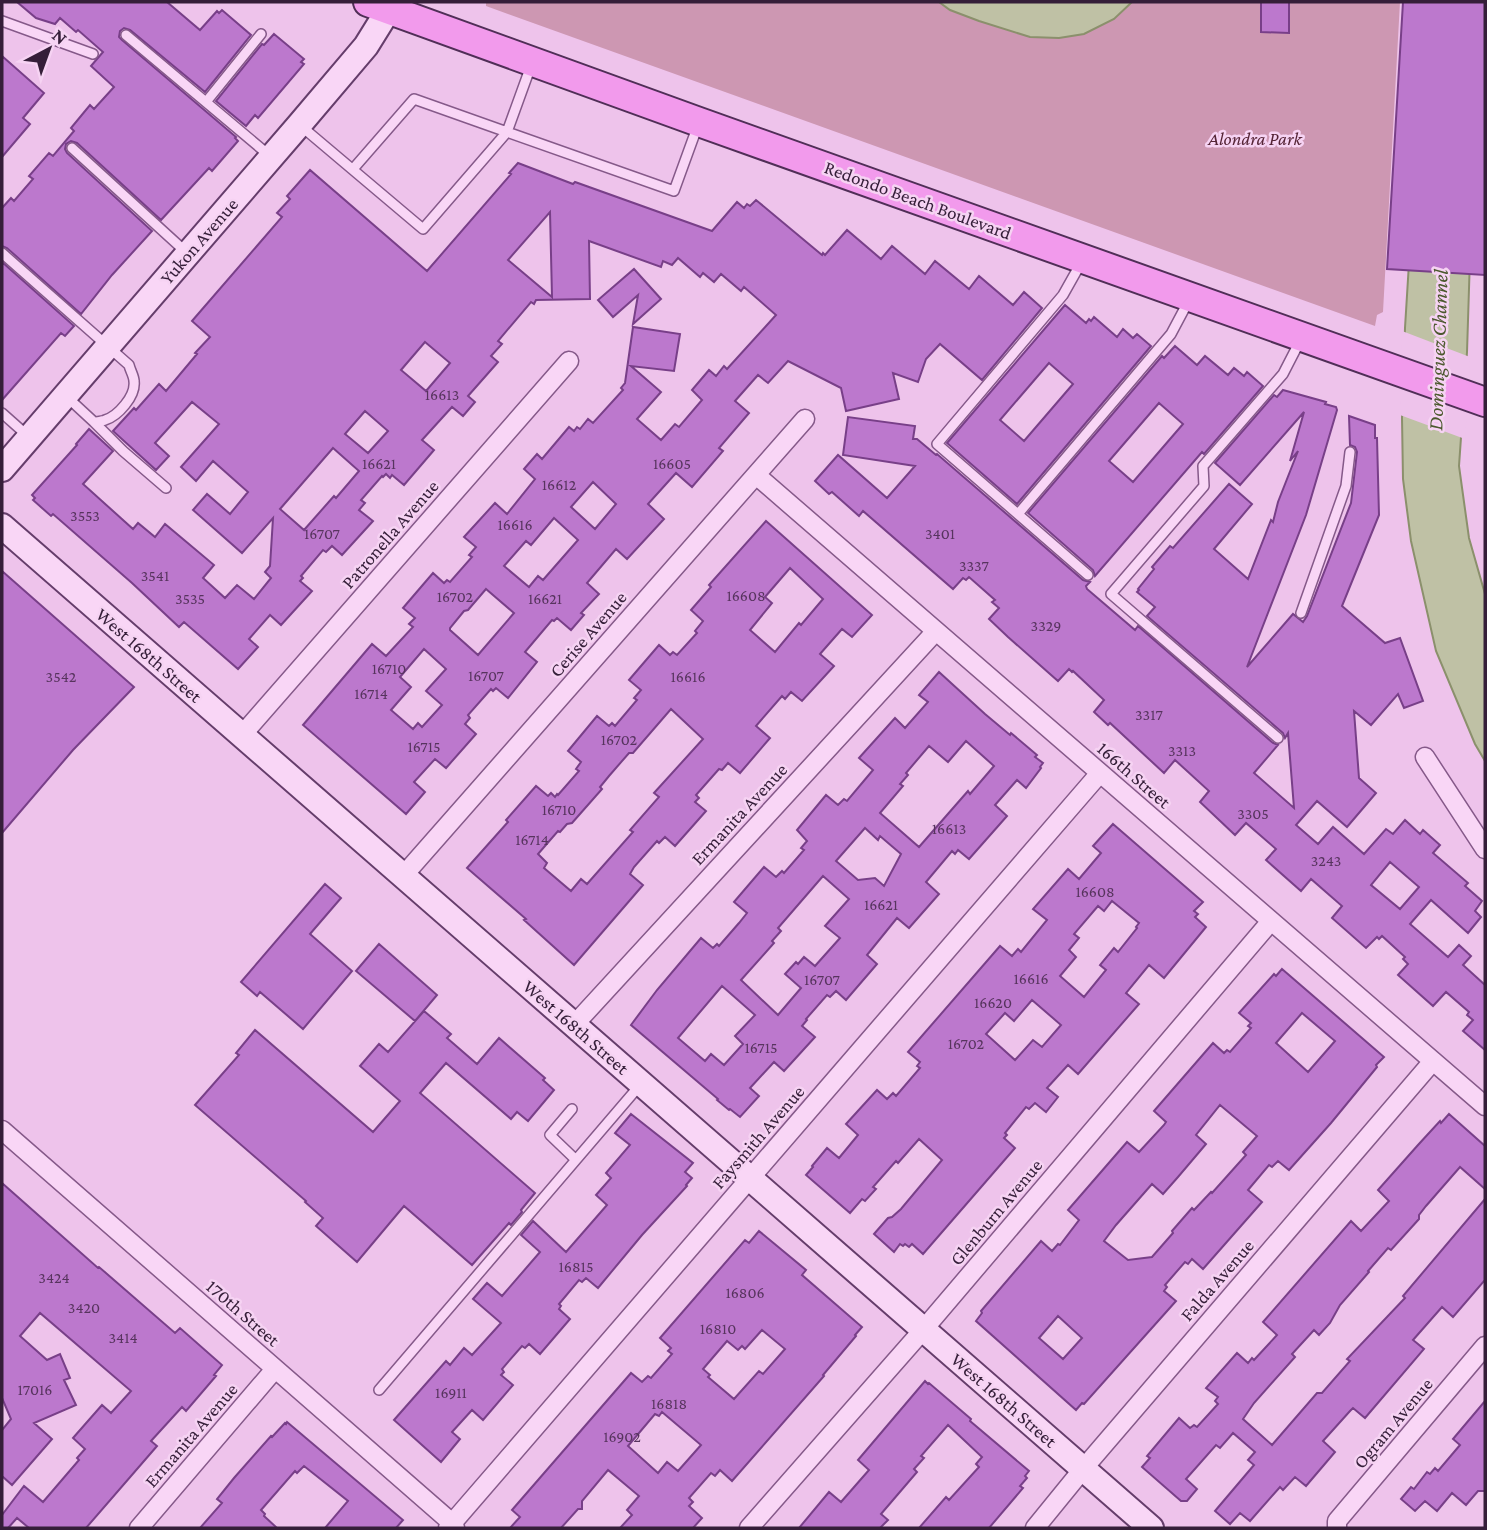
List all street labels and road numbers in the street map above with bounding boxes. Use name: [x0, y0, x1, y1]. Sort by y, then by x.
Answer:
street label: Redondo Beach Boulevard: [822, 156, 1014, 244]
street label: Yukon Avenue: [156, 194, 242, 288]
street label: Patronella Avenue: [337, 475, 443, 593]
street label: Cerise Avenue: [545, 587, 631, 681]
street label: West 168th Street: [92, 603, 207, 707]
street label: 166th Street: [1093, 738, 1175, 813]
street label: Ermanita Avenue: [687, 759, 791, 869]
street label: West 168th Street: [519, 975, 634, 1079]
street label: Faysmith Avenue: [707, 1081, 809, 1193]
street label: Glenburn Avenue: [946, 1155, 1046, 1269]
street label: Falda Avenue: [1176, 1235, 1258, 1325]
street label: 170th Street: [202, 1276, 284, 1351]
street label: West 168th Street: [947, 1348, 1062, 1452]
street label: Ogram Avenue: [1349, 1373, 1437, 1473]
street label: Ermanita Avenue: [140, 1379, 242, 1491]

